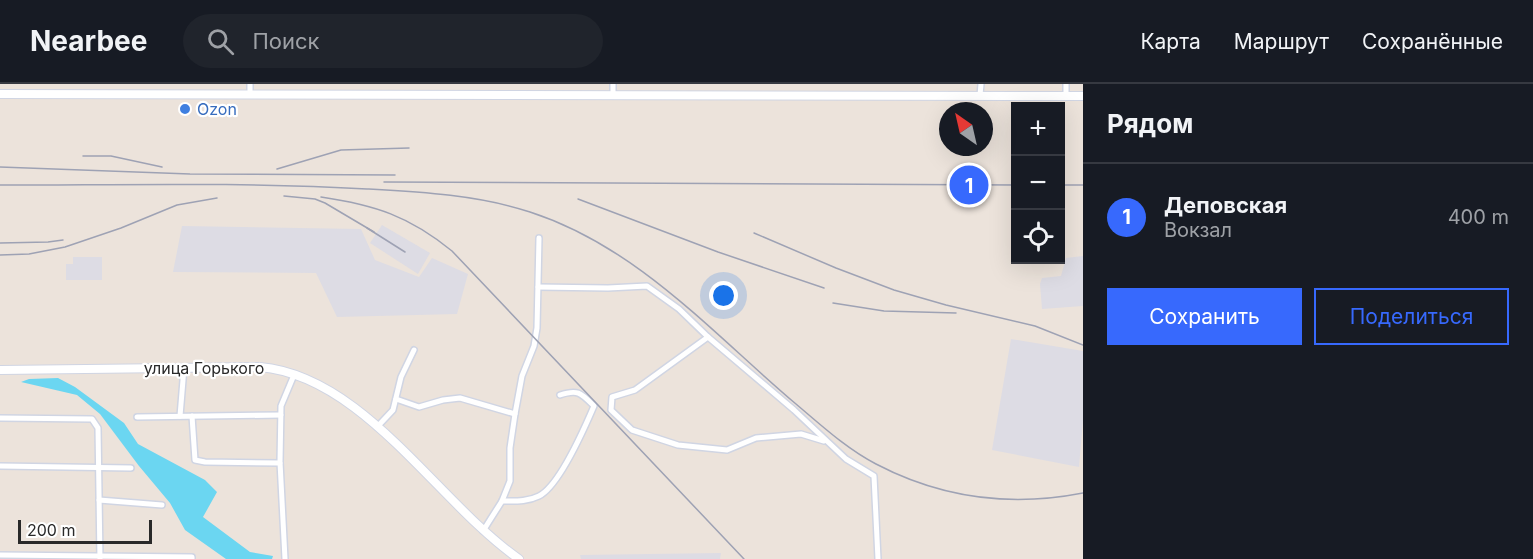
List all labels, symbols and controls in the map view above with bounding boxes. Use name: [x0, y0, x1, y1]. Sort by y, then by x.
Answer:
search box: [183, 14, 603, 68]
text: Nearbee: [30, 24, 147, 58]
icon: search: [204, 25, 237, 58]
text: Поиск: [252, 28, 319, 54]
text: Карта: [1140, 29, 1201, 54]
text: Маршрут: [1234, 29, 1329, 54]
text: Сохранённые: [1362, 29, 1503, 54]
place label: Ozon: [197, 99, 237, 119]
marker: Ozon: [178, 102, 192, 116]
north arrow: [939, 102, 993, 156]
map controls: [1011, 102, 1065, 264]
button: +: [1011, 102, 1065, 156]
text: Рядом: [1107, 108, 1193, 139]
button: −: [1011, 156, 1065, 210]
pin: 1: [950, 162, 988, 208]
text: Деповская: [1164, 192, 1287, 218]
text: 1: [1122, 205, 1131, 229]
text: 400 m: [1448, 205, 1509, 229]
button: locate: [1011, 210, 1065, 264]
text: Вокзал: [1164, 218, 1232, 242]
your location: [709, 281, 738, 310]
button: Сохранить: [1107, 288, 1302, 345]
button: Поделиться: [1314, 288, 1509, 345]
street label: улица Горького: [144, 358, 264, 378]
scale bar: [18, 517, 152, 544]
text: 200 m: [27, 520, 75, 540]

